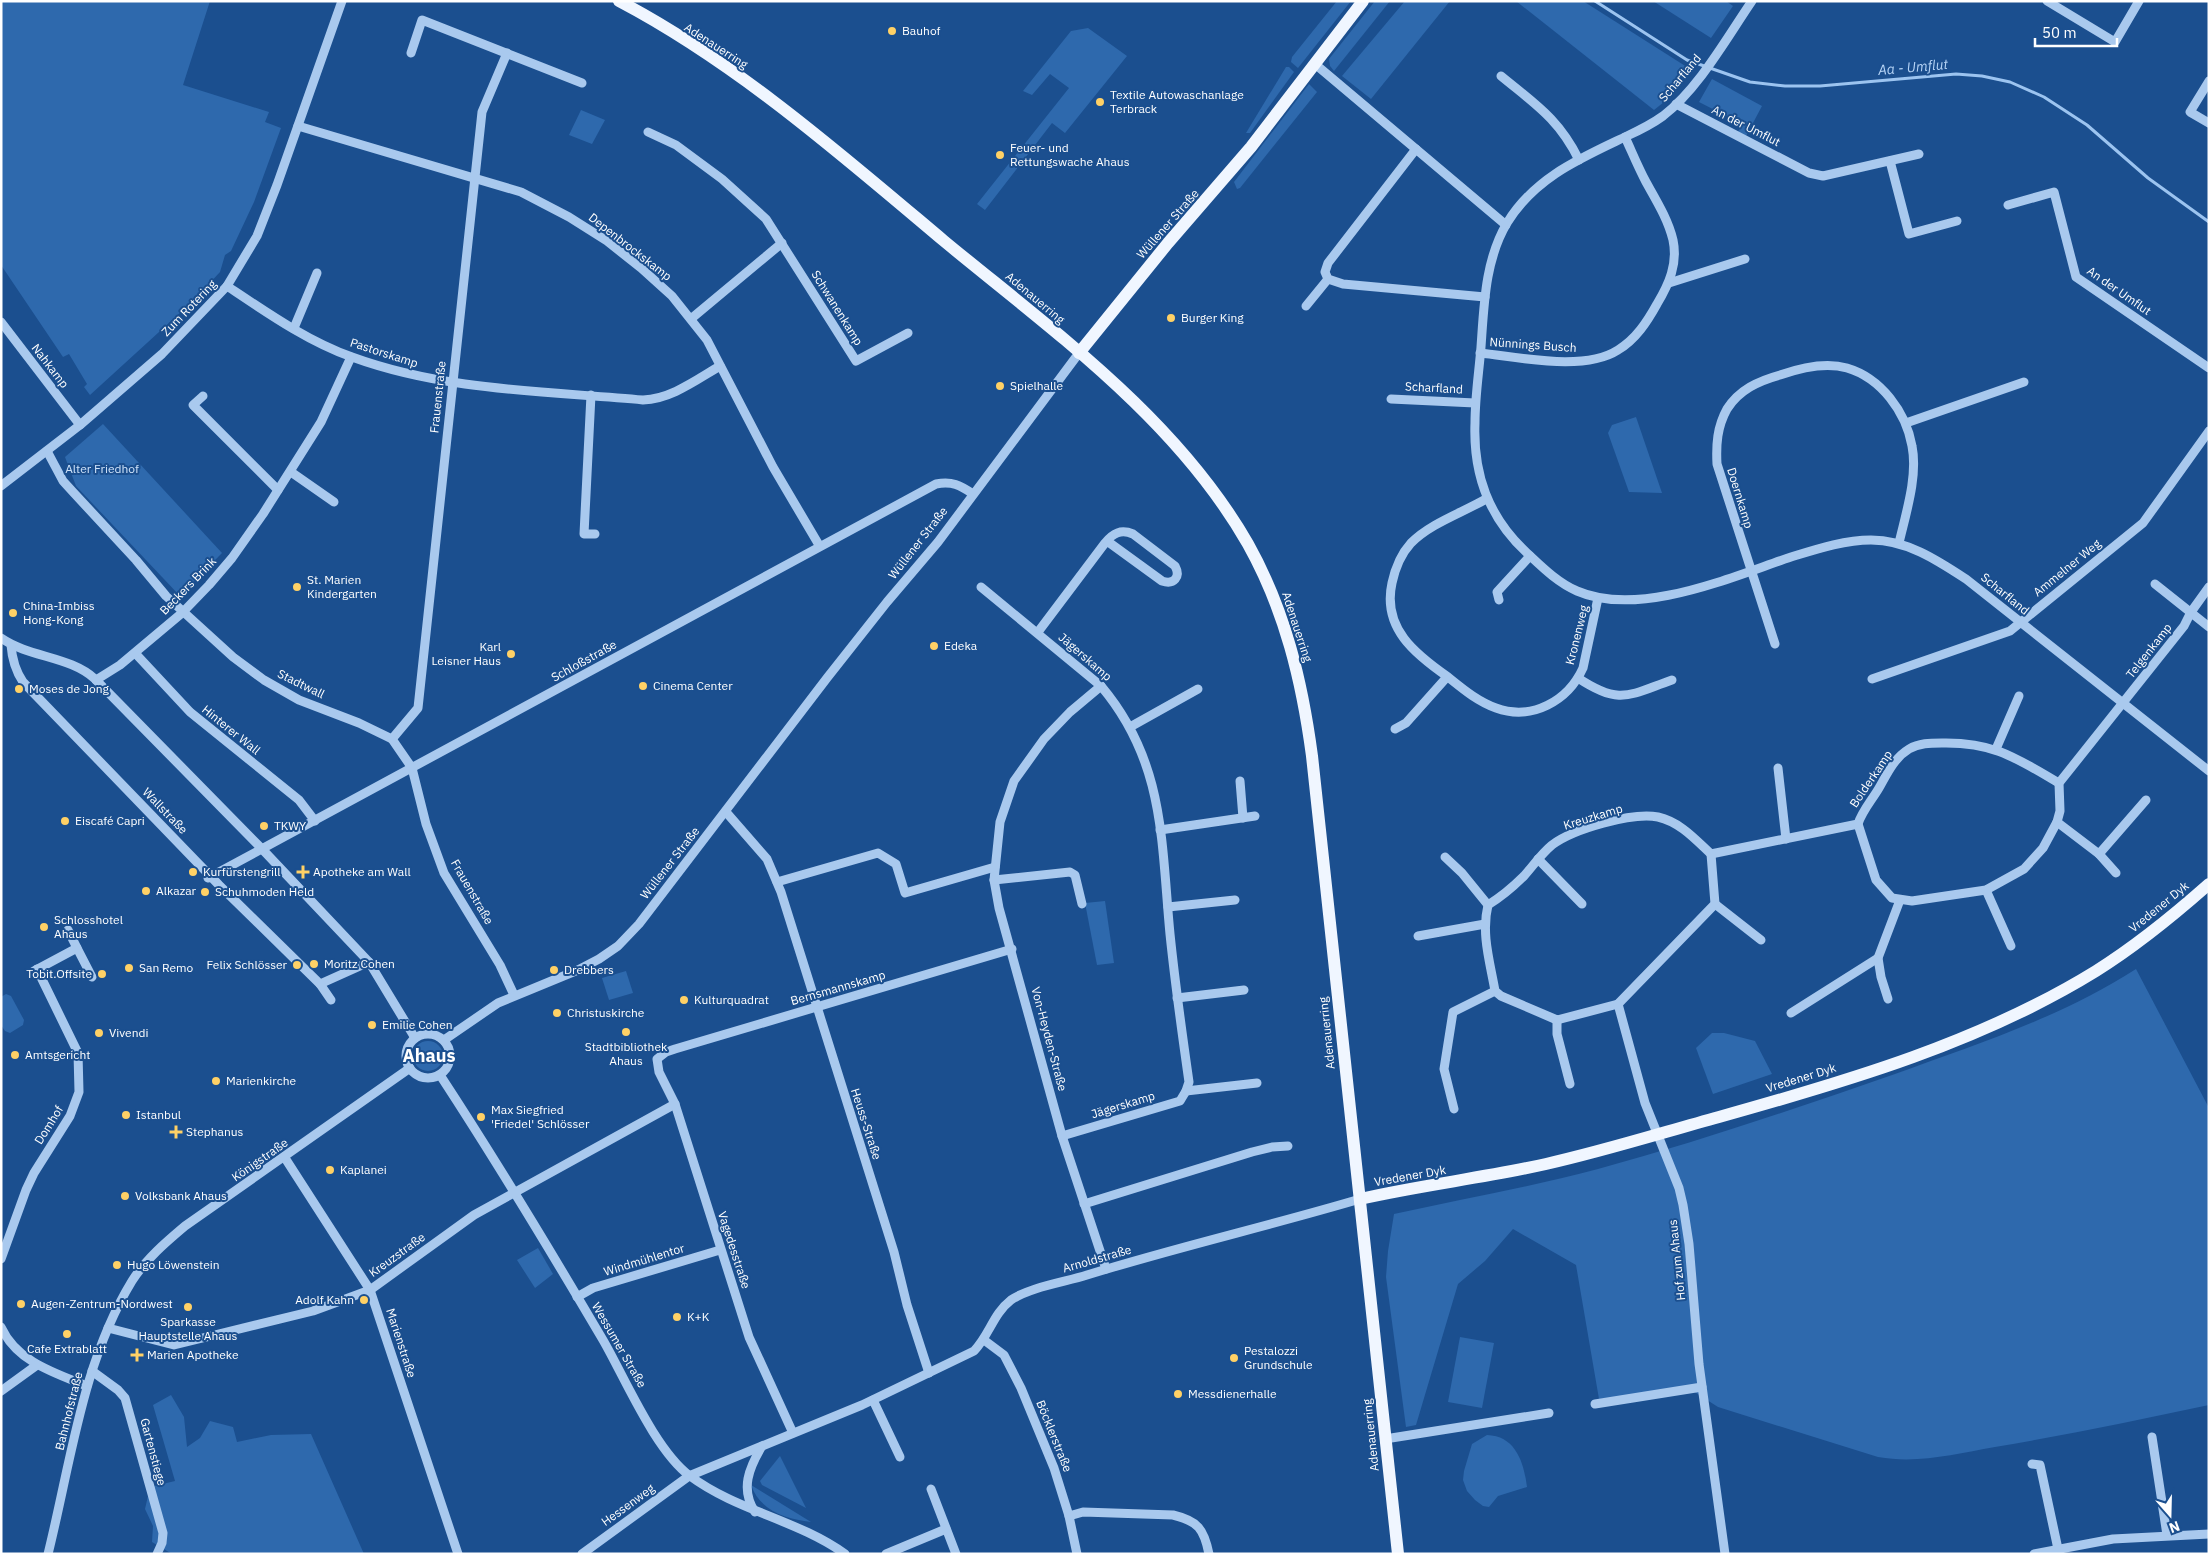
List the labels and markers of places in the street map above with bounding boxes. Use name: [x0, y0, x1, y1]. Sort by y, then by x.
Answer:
place label: Bauhof: [902, 23, 941, 38]
marker: Bauhof: [886, 25, 898, 37]
place label: Textile Autowaschanlage Terbrack: [1110, 87, 1244, 116]
marker: Textile Autowaschanlage Terbrack: [1094, 96, 1106, 108]
place label: Feuer- und Rettungswache Ahaus: [1010, 140, 1130, 169]
marker: Feuer- und Rettungswache Ahaus: [994, 149, 1006, 161]
place label: Burger King: [1181, 310, 1244, 325]
marker: Burger King: [1165, 312, 1177, 324]
place label: Spielhalle: [1010, 378, 1063, 393]
marker: Spielhalle: [994, 380, 1006, 392]
place label: St. Marien Kindergarten: [307, 572, 377, 601]
marker: St. Marien Kindergarten: [291, 581, 303, 593]
place label: China-Imbiss Hong-Kong: [23, 598, 95, 627]
marker: China-Imbiss Hong-Kong: [7, 607, 19, 619]
place label: Edeka: [944, 638, 978, 653]
place label: Karl Leisner Haus: [431, 639, 501, 668]
marker: Edeka: [928, 640, 940, 652]
marker: Karl Leisner Haus: [505, 648, 517, 660]
place label: Cinema Center: [653, 678, 733, 693]
marker: Cinema Center: [637, 680, 649, 692]
place label: Moses de Jong: [29, 681, 110, 696]
marker: Moses de Jong: [13, 683, 25, 695]
place label: Eiscafé Capri: [75, 813, 145, 828]
marker: Eiscafé Capri: [59, 815, 71, 827]
place label: TKWY: [274, 818, 306, 833]
marker: TKWY: [258, 820, 270, 832]
place label: Kurfürstengrill: [203, 864, 280, 879]
place label: Apotheke am Wall: [313, 864, 411, 879]
marker: Kurfürstengrill: [187, 866, 199, 878]
marker: Apotheke am Wall: [297, 866, 309, 878]
place label: Alkazar: [156, 883, 197, 898]
place label: Schuhmoden Held: [215, 884, 314, 899]
marker: Alkazar: [140, 885, 152, 897]
marker: Schuhmoden Held: [199, 886, 211, 898]
place label: Schlosshotel Ahaus: [54, 912, 123, 941]
marker: Schlosshotel Ahaus: [38, 921, 50, 933]
place label: Moritz Cohen: [324, 956, 395, 971]
place label: Felix Schlösser: [206, 957, 288, 972]
marker: Moritz Cohen: [308, 958, 320, 970]
marker: Felix Schlösser: [291, 959, 303, 971]
place label: San Remo: [139, 960, 194, 975]
marker: San Remo: [123, 962, 135, 974]
place label: Drebbers: [564, 962, 614, 977]
marker: Drebbers: [548, 964, 560, 976]
place label: Tobit.Offsite: [26, 966, 92, 981]
marker: Tobit.Offsite: [96, 968, 108, 980]
place label: Kulturquadrat: [694, 992, 769, 1007]
marker: Kulturquadrat: [678, 994, 690, 1006]
place label: Christuskirche: [567, 1005, 645, 1020]
marker: Christuskirche: [551, 1007, 563, 1019]
place label: Emilie Cohen: [382, 1017, 453, 1032]
marker: Emilie Cohen: [366, 1019, 378, 1031]
place label: Vivendi: [109, 1025, 148, 1040]
marker: Stadtbibliothek Ahaus: [620, 1026, 632, 1038]
marker: Vivendi: [93, 1027, 105, 1039]
place label: Stadtbibliothek Ahaus: [585, 1039, 668, 1068]
place label: Amtsgericht: [25, 1047, 90, 1062]
marker: Amtsgericht: [9, 1049, 21, 1061]
place label: Marienkirche: [226, 1073, 296, 1088]
marker: Marienkirche: [210, 1075, 222, 1087]
place label: Max Siegfried 'Friedel' Schlösser: [491, 1102, 590, 1131]
place label: Istanbul: [136, 1107, 181, 1122]
marker: Istanbul: [120, 1109, 132, 1121]
marker: Max Siegfried 'Friedel' Schlösser: [475, 1111, 487, 1123]
place label: Stephanus: [186, 1124, 244, 1139]
marker: Stephanus: [170, 1126, 182, 1138]
place label: Kaplanei: [340, 1162, 387, 1177]
marker: Kaplanei: [324, 1164, 336, 1176]
place label: Volksbank Ahaus: [135, 1188, 227, 1203]
marker: Volksbank Ahaus: [119, 1190, 131, 1202]
place label: Hugo Löwenstein: [127, 1257, 220, 1272]
marker: Hugo Löwenstein: [111, 1259, 123, 1271]
place label: Adolf Kahn: [295, 1292, 354, 1307]
marker: Adolf Kahn: [358, 1294, 370, 1306]
place label: Augen-Zentrum-Nordwest: [31, 1296, 173, 1311]
marker: Augen-Zentrum-Nordwest: [15, 1298, 27, 1310]
marker: Sparkasse Hauptstelle Ahaus: [182, 1301, 194, 1313]
place label: K+K: [687, 1309, 710, 1324]
marker: K+K: [671, 1311, 683, 1323]
place label: Sparkasse Hauptstelle Ahaus: [139, 1314, 238, 1343]
marker: Cafe Extrablatt: [61, 1328, 73, 1340]
place label: Cafe Extrablatt: [27, 1341, 107, 1356]
place label: Pestalozzi Grundschule: [1244, 1343, 1313, 1372]
place label: Marien Apotheke: [147, 1347, 239, 1362]
marker: Marien Apotheke: [131, 1349, 143, 1361]
marker: Pestalozzi Grundschule: [1228, 1352, 1240, 1364]
place label: Messdienerhalle: [1188, 1386, 1277, 1401]
marker: Messdienerhalle: [1172, 1388, 1184, 1400]

